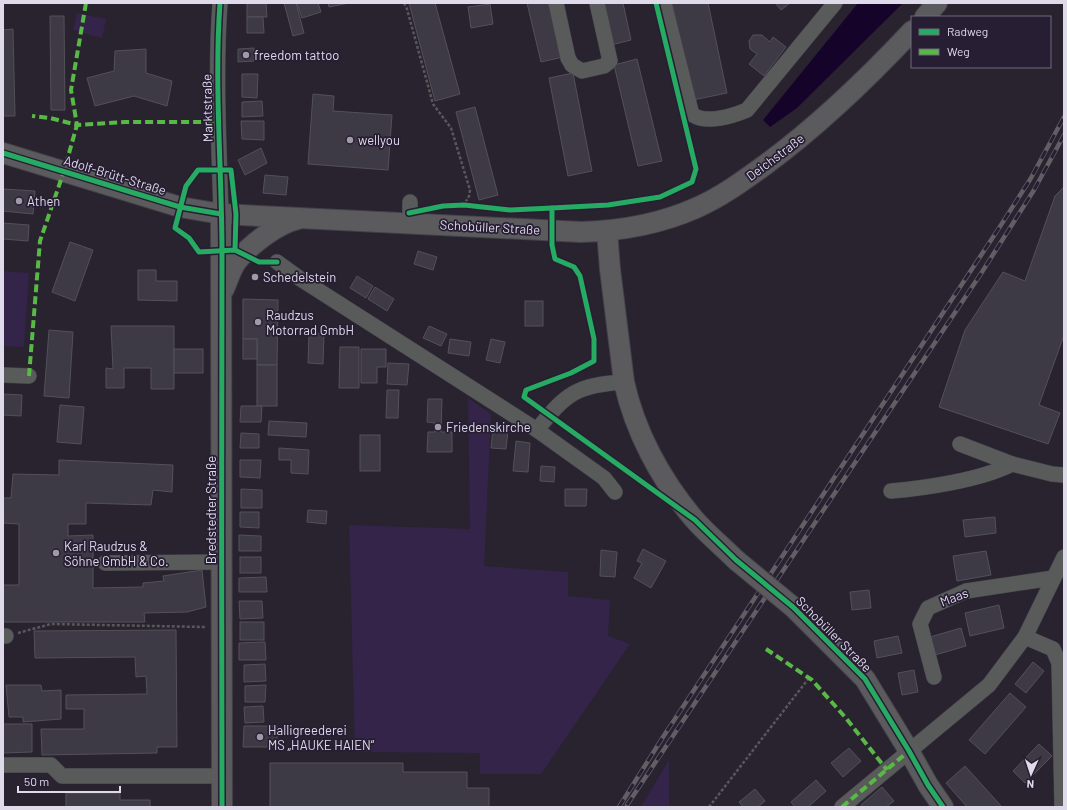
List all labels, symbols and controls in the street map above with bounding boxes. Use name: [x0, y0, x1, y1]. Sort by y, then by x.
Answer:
legend: [911, 16, 1051, 68]
text: Radweg: [947, 24, 988, 38]
text: Weg: [947, 44, 970, 58]
place label: freedom tattoo: [254, 47, 339, 63]
marker: freedom tattoo: [241, 50, 251, 60]
street label: Marktstraße: [198, 74, 216, 142]
street label: Deichstraße: [743, 130, 807, 184]
place label: wellyou: [358, 132, 400, 148]
marker: wellyou: [345, 135, 355, 145]
street label: Adolf-Brütt-Straße: [62, 152, 168, 198]
place label: Athen: [27, 193, 60, 209]
marker: Athen: [14, 196, 24, 206]
street label: Schobüller Straße: [439, 216, 541, 238]
place label: Schedelstein: [263, 269, 336, 285]
marker: Schedelstein: [250, 272, 260, 282]
place label: Raudzus Motorrad GmbH: [266, 307, 354, 338]
marker: Raudzus Motorrad GmbH: [253, 317, 263, 327]
place label: Friedenskirche: [446, 419, 531, 435]
marker: Friedenskirche: [433, 422, 443, 432]
street label: Bredstedter Straße: [203, 456, 219, 564]
place label: Karl Raudzus & Söhne GmbH & Co.: [64, 538, 169, 569]
marker: Karl Raudzus & Söhne GmbH & Co.: [51, 548, 61, 558]
street label: Maas: [938, 584, 970, 610]
street label: Schobüller Straße: [793, 593, 875, 675]
place label: Halligreederei MS „HAUKE HAIEN“: [268, 722, 375, 753]
marker: Halligreederei MS „HAUKE HAIEN“: [255, 732, 265, 742]
north arrow: [1011, 754, 1051, 794]
scale bar: [18, 768, 120, 794]
text: 50 m: [24, 774, 49, 788]
text: N: [1026, 778, 1034, 791]

